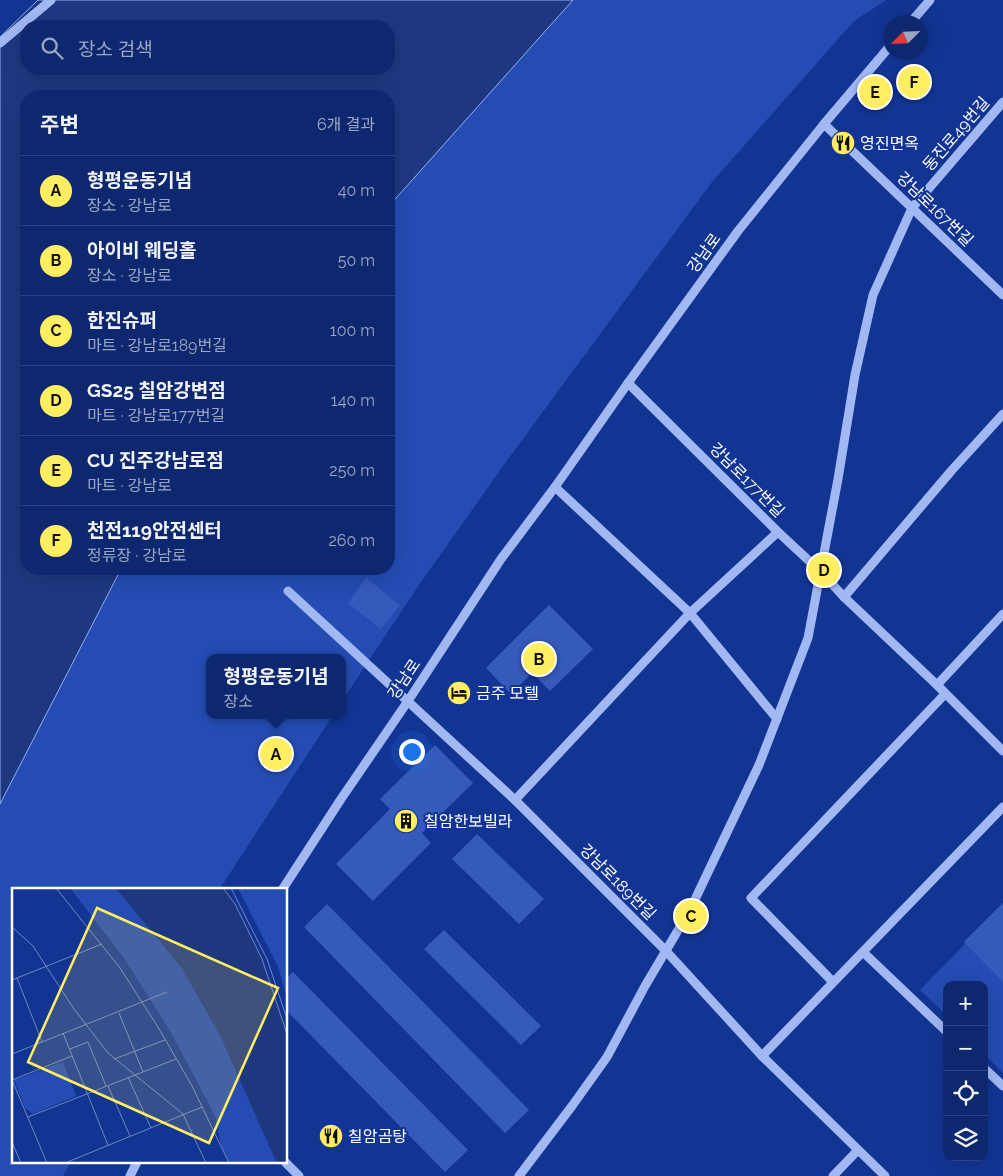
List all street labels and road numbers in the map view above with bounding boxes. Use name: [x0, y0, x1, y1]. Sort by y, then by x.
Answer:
street label: 동진로49번길: [919, 93, 993, 175]
street label: 강남로167번길: [893, 168, 977, 250]
street label: 강남로: [683, 229, 725, 276]
street label: 강남로177번길: [706, 439, 788, 521]
street label: 강남로: [384, 655, 424, 703]
street label: 강남로189번길: [576, 840, 660, 924]

